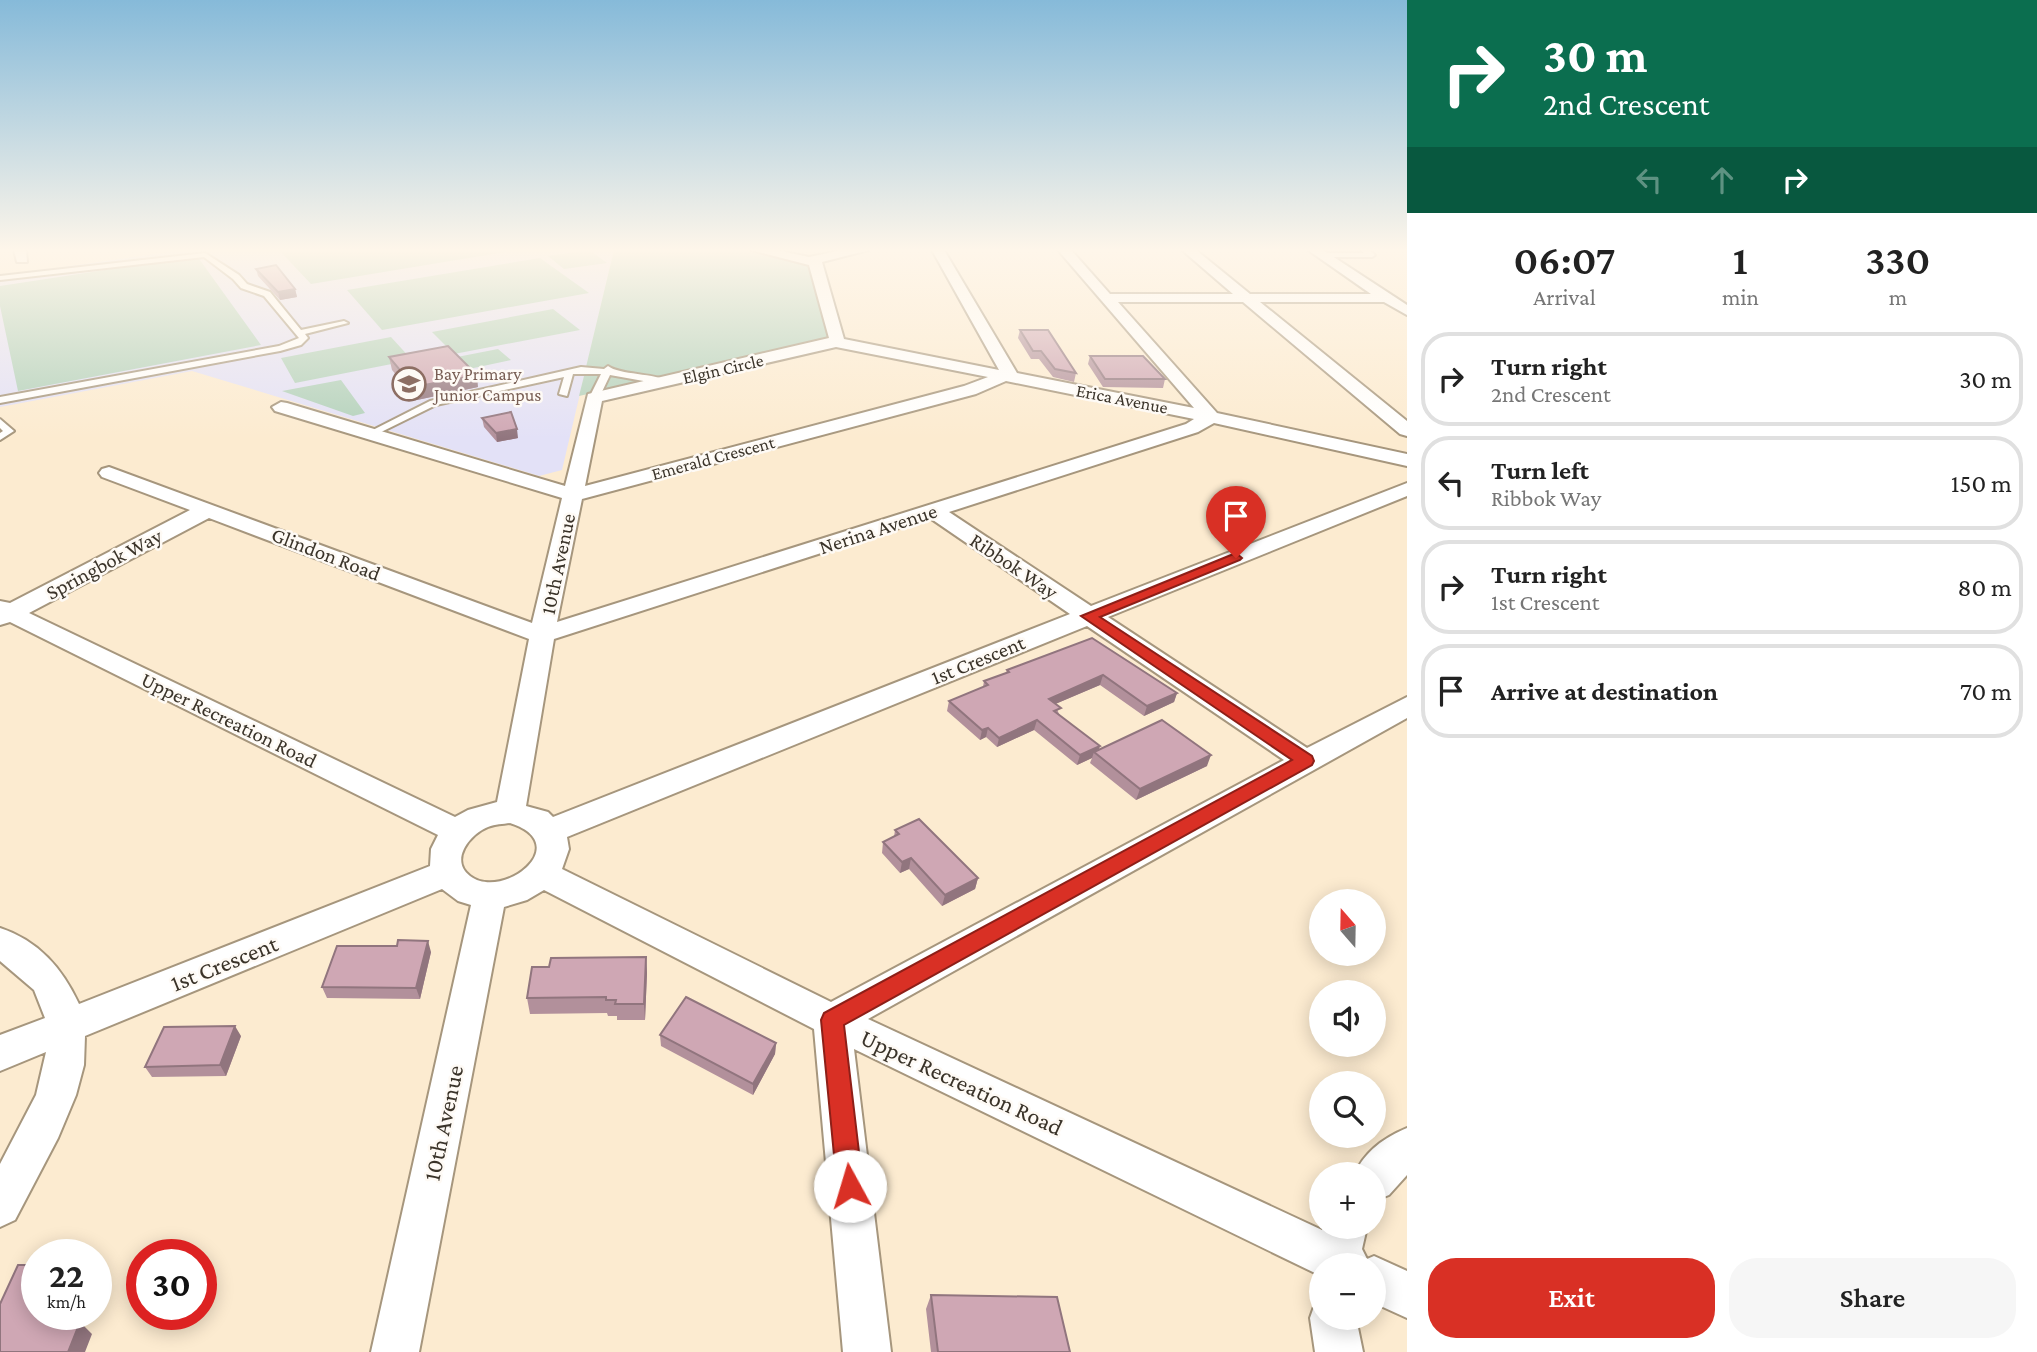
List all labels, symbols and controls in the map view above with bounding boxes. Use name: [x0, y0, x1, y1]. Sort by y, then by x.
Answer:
icon: right: [1428, 28, 1519, 119]
text: 30 m: [1543, 28, 1648, 83]
text: 2nd Crescent: [1543, 86, 1709, 122]
icon: left: [1630, 161, 1668, 199]
icon: ahead: [1703, 161, 1741, 199]
icon: right: [1776, 161, 1814, 199]
text: 06:07: [1514, 236, 1615, 283]
text: 1: [1733, 236, 1748, 283]
text: 330: [1865, 236, 1930, 283]
text: Arrival: [1533, 284, 1596, 310]
text: min: [1722, 284, 1759, 310]
text: m: [1889, 284, 1907, 310]
street label: Elgin Circle: [681, 350, 765, 388]
text: Turn right: [1491, 352, 1607, 381]
icon: right: [1432, 360, 1470, 398]
place label: Bay Primary Junior Campus: [432, 364, 541, 405]
school or university icon: Bay Primary Junior Campus: [390, 365, 428, 403]
text: 30 m: [1959, 365, 2012, 394]
street label: Erica Avenue: [1074, 380, 1170, 418]
text: 2nd Crescent: [1491, 381, 1611, 407]
street label: Emerald Crescent: [649, 432, 778, 484]
text: Turn left: [1491, 456, 1589, 485]
icon: left: [1432, 464, 1470, 502]
text: 150 m: [1951, 469, 2012, 498]
text: Ribbok Way: [1491, 485, 1601, 511]
pin: [1206, 486, 1266, 558]
icon: arrive: [1217, 497, 1255, 535]
street label: Nerina Avenue: [816, 499, 940, 559]
street label: 10th Avenue: [536, 511, 580, 617]
street label: Glindon Road: [268, 522, 384, 586]
street label: Springbok Way: [42, 523, 166, 605]
street label: Ribbok Way: [966, 528, 1063, 604]
text: Turn right: [1491, 560, 1607, 589]
icon: right: [1432, 568, 1470, 606]
text: 80 m: [1958, 573, 2012, 602]
text: 1st Crescent: [1491, 589, 1600, 615]
street label: 1st Crescent: [928, 630, 1029, 690]
street label: Upper Recreation Road: [137, 667, 321, 773]
icon: arrive: [1432, 672, 1470, 710]
text: Arrive at destination: [1491, 677, 1718, 706]
text: 70 m: [1960, 677, 2012, 706]
north arrow: [1309, 889, 1386, 966]
map controls: [1309, 889, 1386, 1330]
street label: 1st Crescent: [166, 929, 283, 997]
button: sound: [1309, 980, 1386, 1057]
street label: Upper Recreation Road: [857, 1023, 1068, 1141]
street label: 10th Avenue: [418, 1063, 468, 1183]
button: search: [1309, 1071, 1386, 1148]
position arrow: [813, 1149, 887, 1223]
button: +: [1309, 1162, 1386, 1239]
speed limit sign: 30: [126, 1239, 217, 1330]
button: −: [1309, 1253, 1386, 1330]
text: 22: [49, 1256, 84, 1295]
button: Exit: [1428, 1258, 1715, 1338]
button: Share: [1729, 1258, 2016, 1338]
text: km/h: [47, 1292, 86, 1312]

